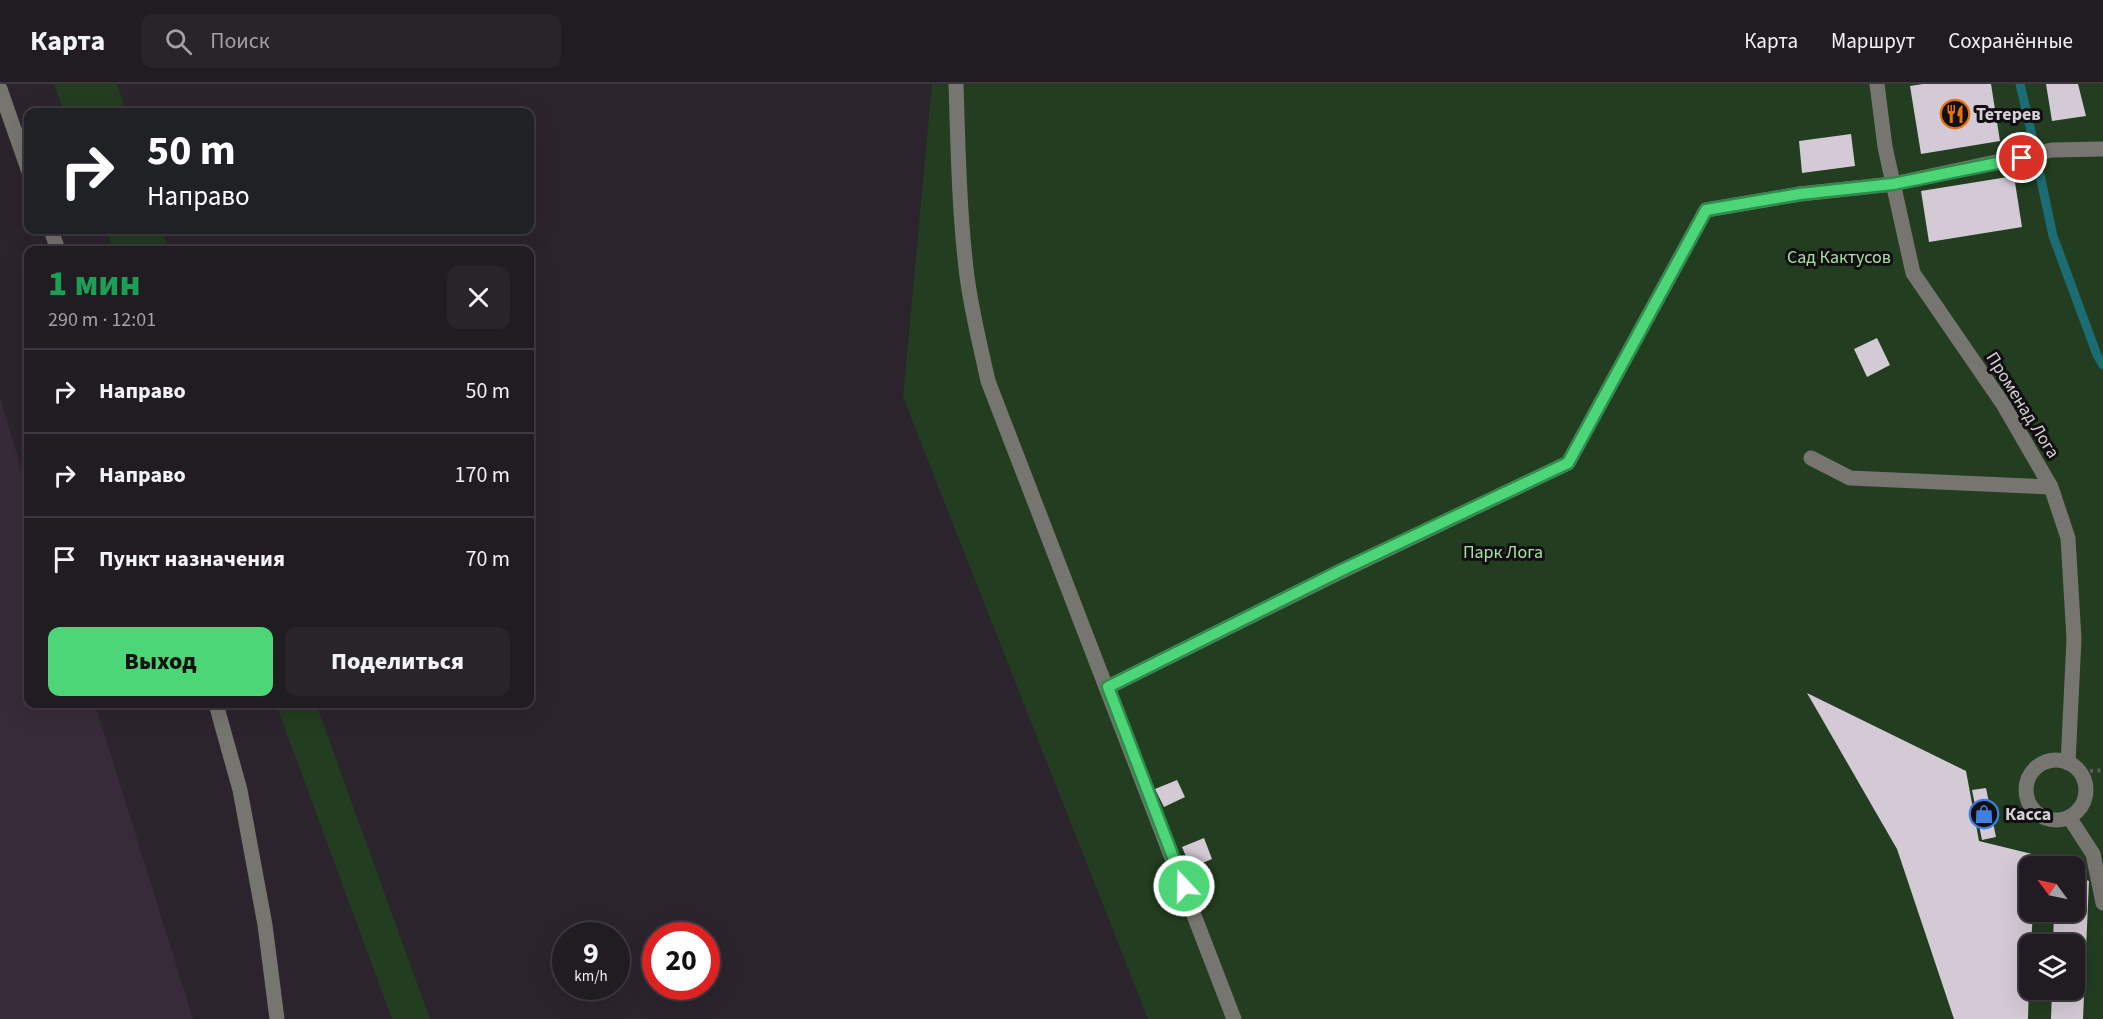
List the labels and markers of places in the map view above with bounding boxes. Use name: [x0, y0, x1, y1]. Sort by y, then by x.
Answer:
restaurant icon: Тетерев: [1939, 98, 1971, 130]
place label: Тетерев: [1976, 102, 2041, 127]
pin: [1996, 132, 2047, 183]
shop icon: Касса: [1968, 798, 2000, 830]
place label: Касса: [2005, 802, 2051, 827]

